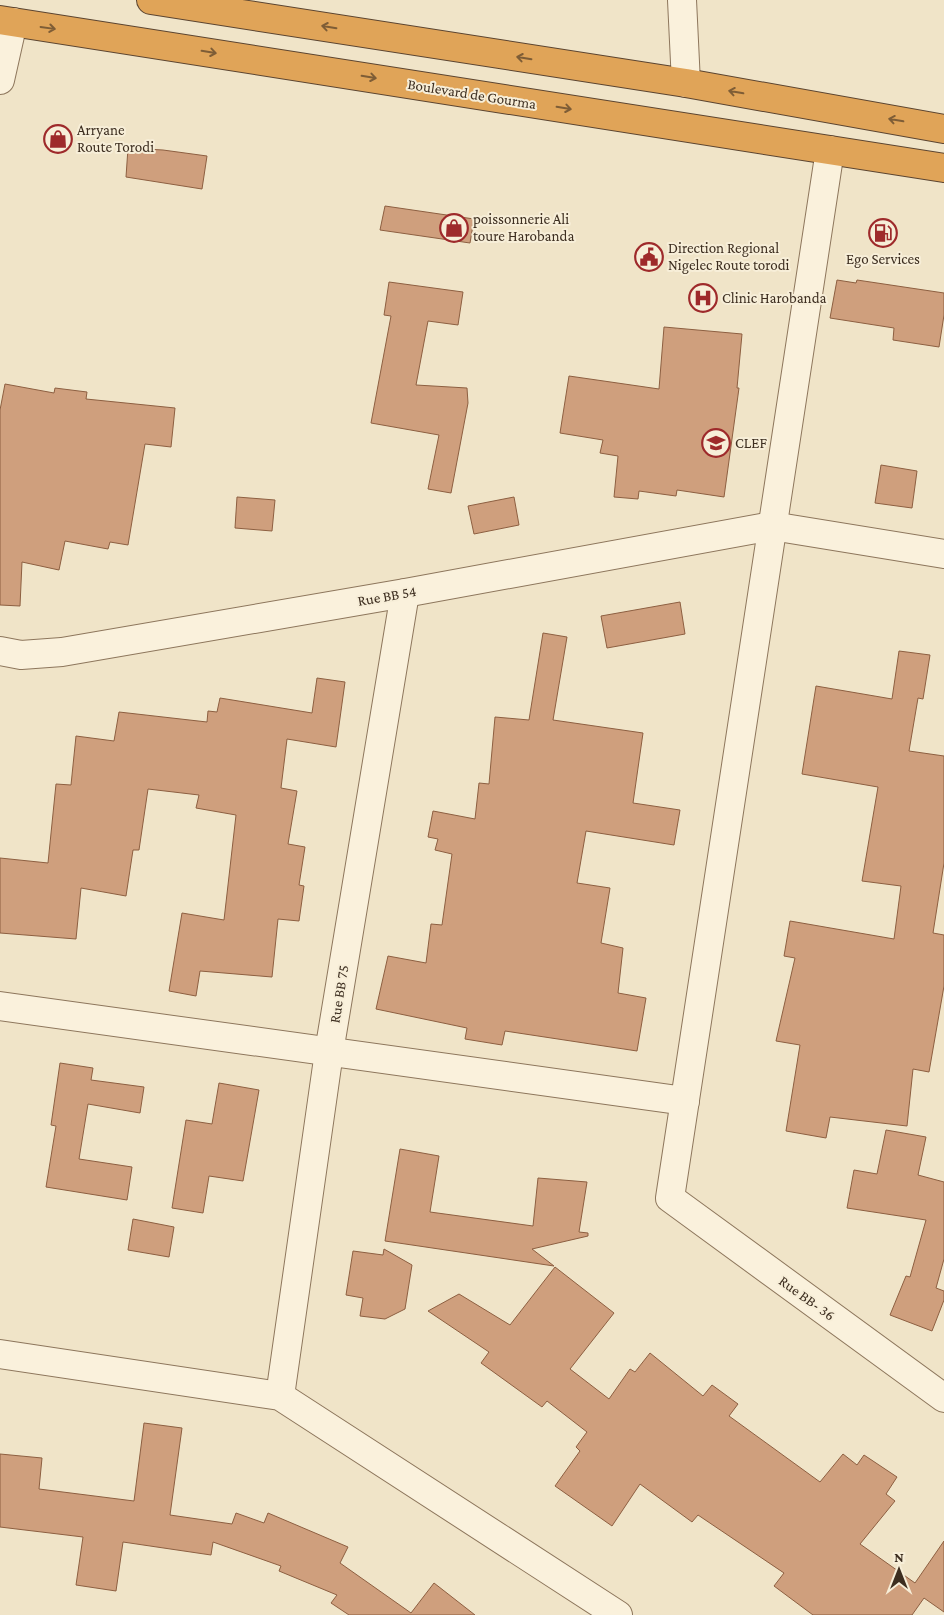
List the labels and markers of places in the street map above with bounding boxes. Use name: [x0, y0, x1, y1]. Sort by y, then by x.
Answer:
place label: Arryane Route Torodi: [77, 122, 154, 155]
shop icon: Arryane Route Torodi: [43, 124, 73, 154]
place label: poissonnerie Ali toure Harobanda: [473, 211, 575, 244]
shop icon: poissonnerie Ali toure Harobanda: [439, 213, 469, 243]
fuel station icon: Ego Services: [868, 218, 898, 248]
place label: Direction Regional Nigelec Route torodi: [668, 240, 790, 274]
public building icon: Direction Regional Nigelec Route torodi: [634, 242, 664, 272]
place label: Ego Services: [846, 251, 920, 268]
hospital icon: Clinic Harobanda: [688, 283, 718, 313]
place label: Clinic Harobanda: [722, 290, 827, 306]
school or university icon: CLEF: [701, 428, 731, 458]
place label: CLEF: [735, 435, 767, 451]

